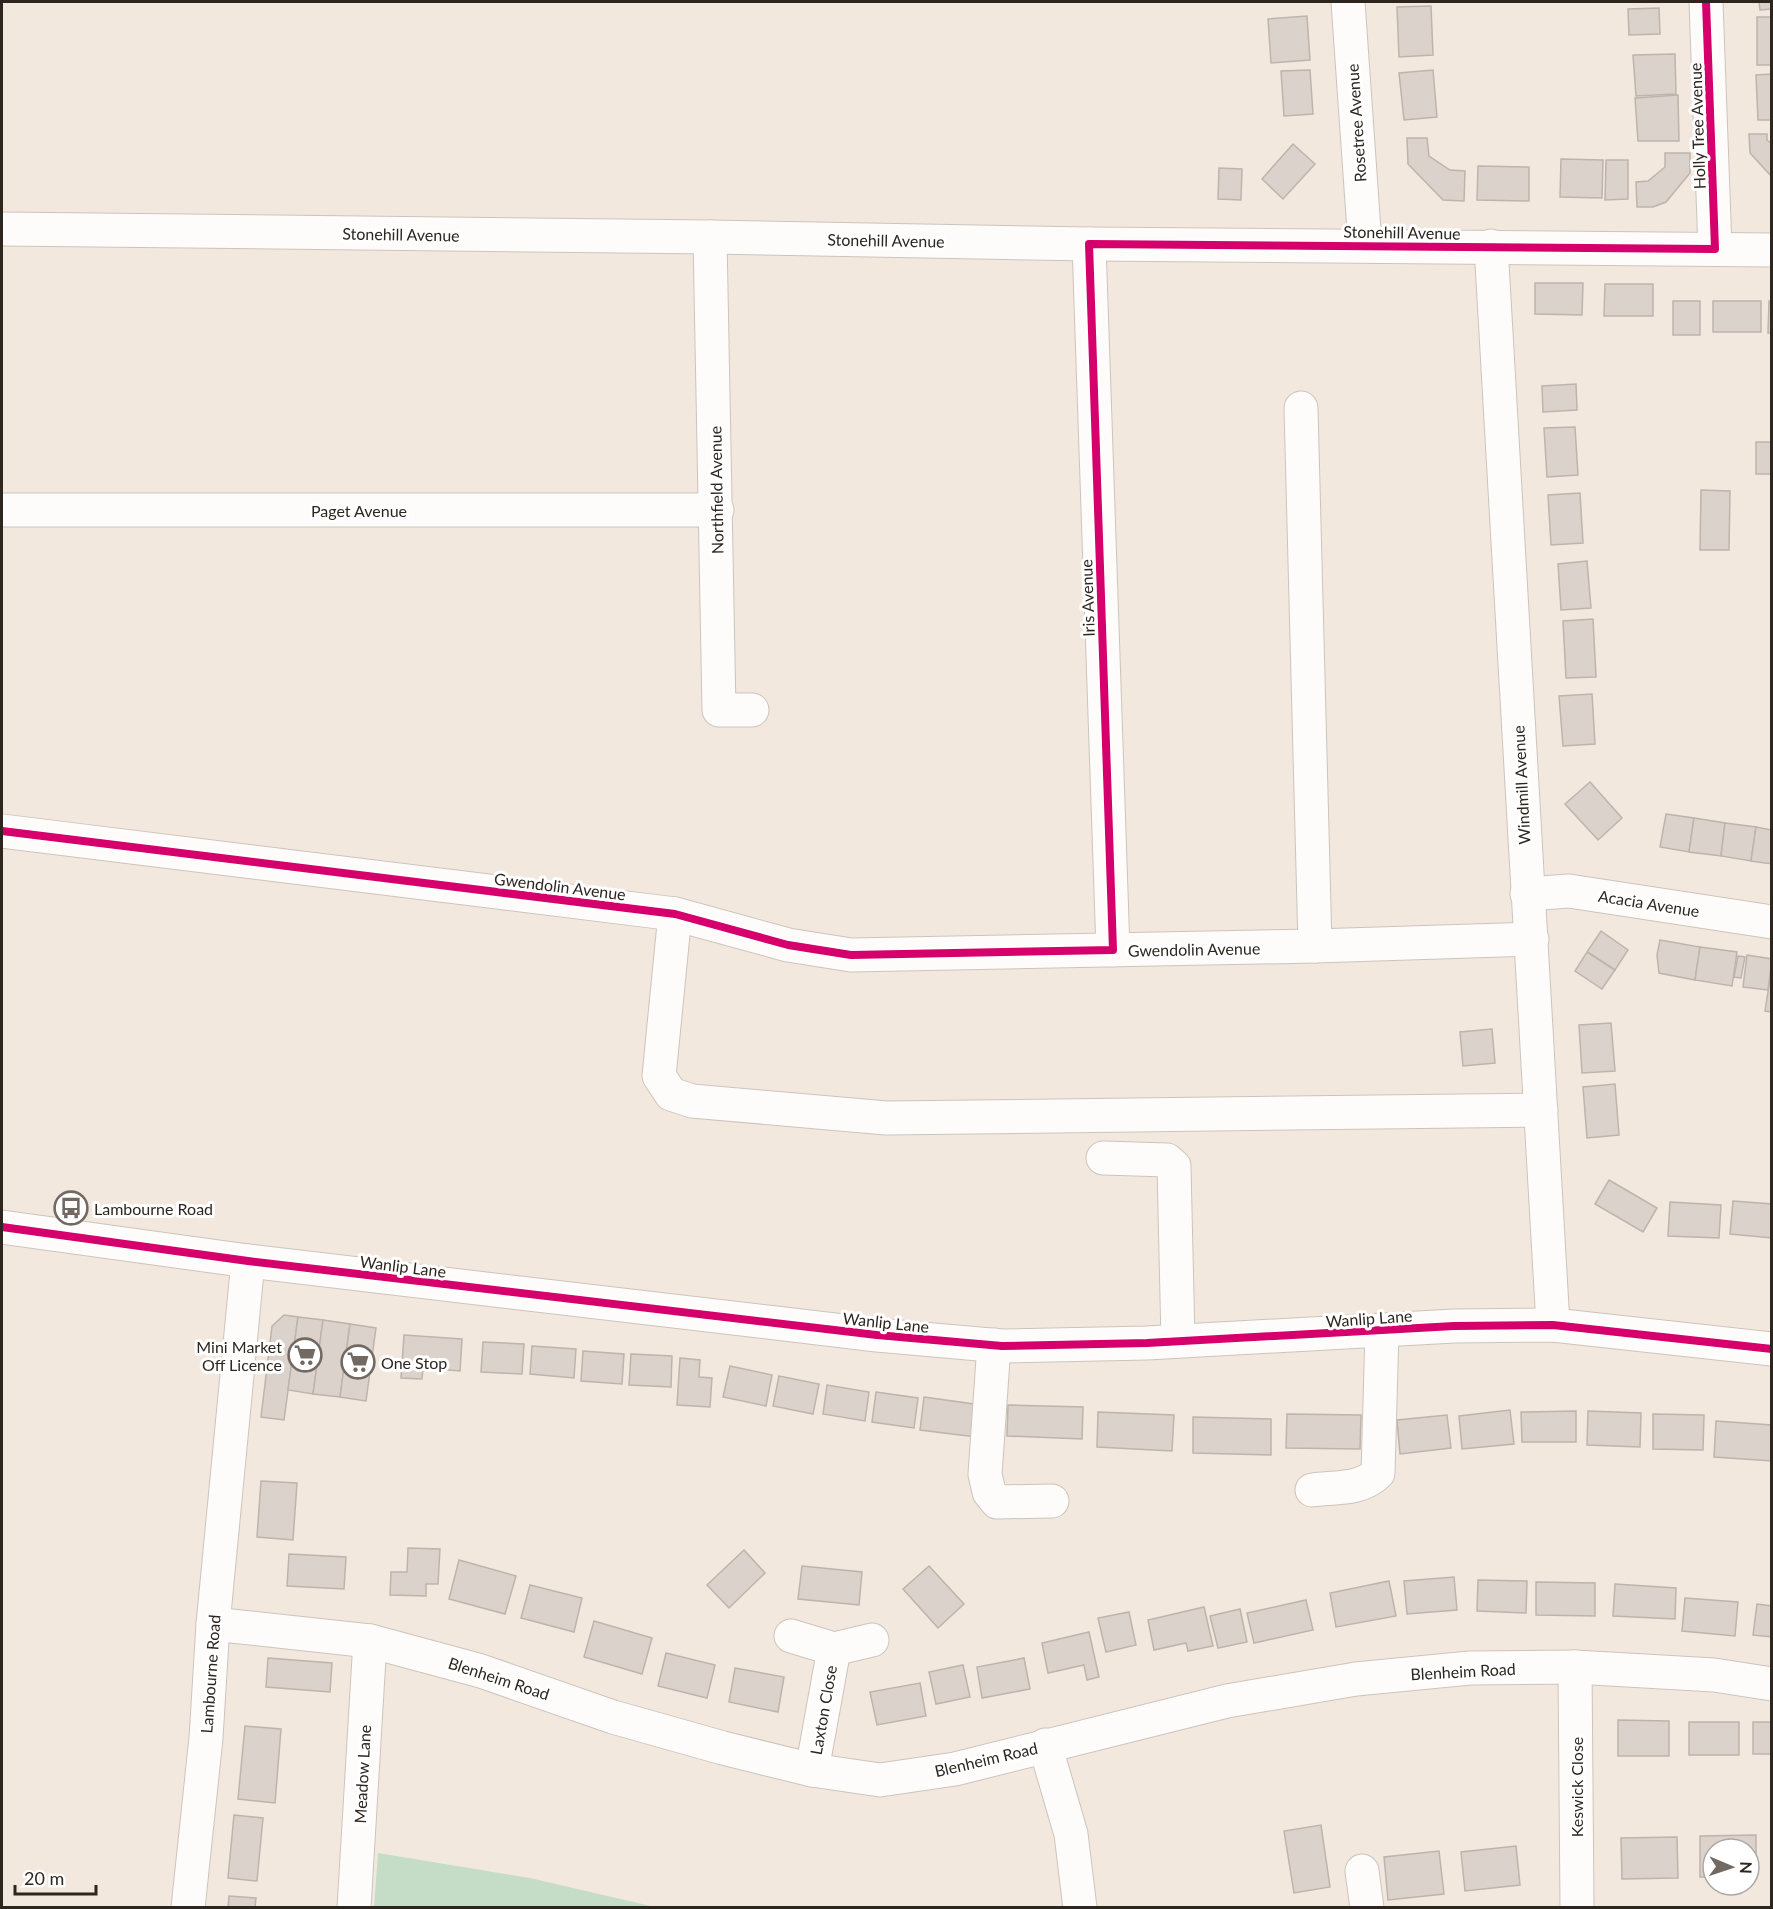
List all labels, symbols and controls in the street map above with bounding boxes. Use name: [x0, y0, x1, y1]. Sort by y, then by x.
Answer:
street label: Holly Tree Avenue: [1685, 62, 1709, 190]
street label: Rosetree Avenue: [1342, 63, 1370, 183]
street label: Stonehill Avenue: [1343, 221, 1461, 243]
street label: Stonehill Avenue: [342, 223, 460, 245]
street label: Stonehill Avenue: [827, 229, 945, 251]
street label: Northfield Avenue: [705, 426, 727, 554]
street label: Paget Avenue: [311, 501, 407, 520]
street label: Iris Avenue: [1076, 559, 1098, 637]
street label: Windmill Avenue: [1508, 725, 1534, 845]
street label: Gwendolin Avenue: [493, 868, 627, 904]
street label: Acacia Avenue: [1597, 886, 1701, 920]
street label: Gwendolin Avenue: [1128, 938, 1260, 960]
bus stop icon: Lambourne Road: [53, 1190, 89, 1226]
place label: Lambourne Road: [94, 1199, 213, 1218]
street label: Wanlip Lane: [359, 1251, 447, 1281]
street label: Wanlip Lane: [1325, 1305, 1413, 1331]
street label: Wanlip Lane: [842, 1308, 930, 1336]
place label: Mini Market Off Licence: [196, 1337, 282, 1374]
supermarket icon: Mini Market Off Licence: [287, 1337, 323, 1373]
supermarket icon: One Stop: [340, 1344, 376, 1380]
place label: One Stop: [381, 1353, 447, 1372]
street label: Lambourne Road: [196, 1614, 224, 1734]
street label: Blenheim Road: [446, 1653, 552, 1703]
street label: Blenheim Road: [1410, 1659, 1516, 1683]
street label: Laxton Close: [806, 1664, 840, 1756]
street label: Meadow Lane: [350, 1724, 374, 1824]
street label: Keswick Close: [1567, 1737, 1586, 1837]
street label: Blenheim Road: [933, 1738, 1039, 1780]
north arrow: [1701, 1837, 1761, 1897]
scale bar: [15, 1858, 96, 1896]
text: N: [1737, 1861, 1756, 1874]
text: 20 m: [24, 1867, 64, 1889]

